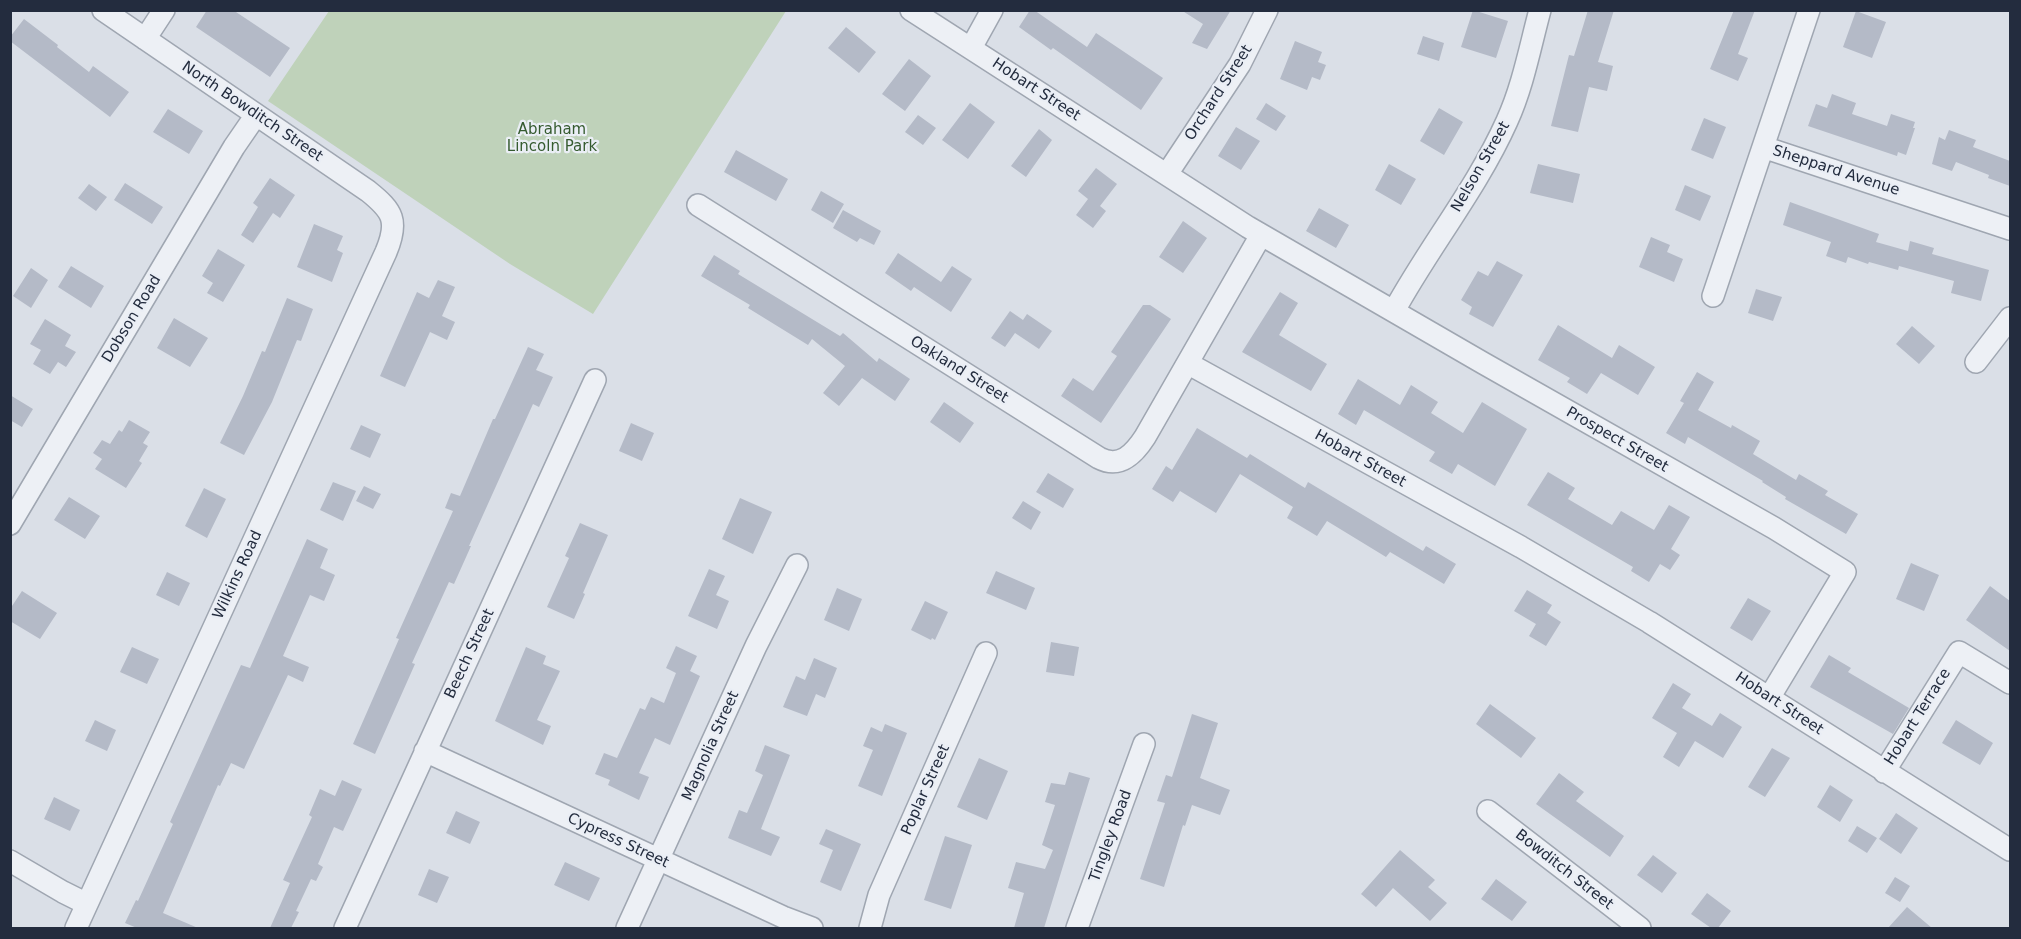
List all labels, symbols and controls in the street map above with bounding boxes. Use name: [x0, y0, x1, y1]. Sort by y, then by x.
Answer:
street label: Orchard Street: [1181, 42, 1257, 144]
street label: Hobart Street: [989, 55, 1083, 125]
street label: North Bowditch Street: [178, 58, 326, 166]
street label: Nelson Street: [1448, 119, 1514, 215]
park label: Abraham Lincoln Park: [507, 121, 597, 156]
street label: Sheppard Avenue: [1770, 142, 1902, 200]
street label: Dobson Road: [99, 272, 165, 366]
street label: Oakland Street: [907, 333, 1011, 407]
street label: Prospect Street: [1563, 403, 1671, 477]
street label: Hobart Street: [1311, 427, 1409, 491]
street label: Wilkins Road: [210, 528, 266, 622]
street label: Beech Street: [441, 606, 499, 702]
street label: Hobart Terrace: [1881, 665, 1955, 769]
street label: Hobart Street: [1732, 669, 1826, 739]
street label: Magnolia Street: [679, 688, 743, 804]
street label: Poplar Street: [898, 742, 954, 838]
street label: Tingley Road: [1086, 788, 1136, 884]
street label: Cypress Street: [564, 810, 672, 872]
street label: Bowditch Street: [1511, 826, 1617, 914]

